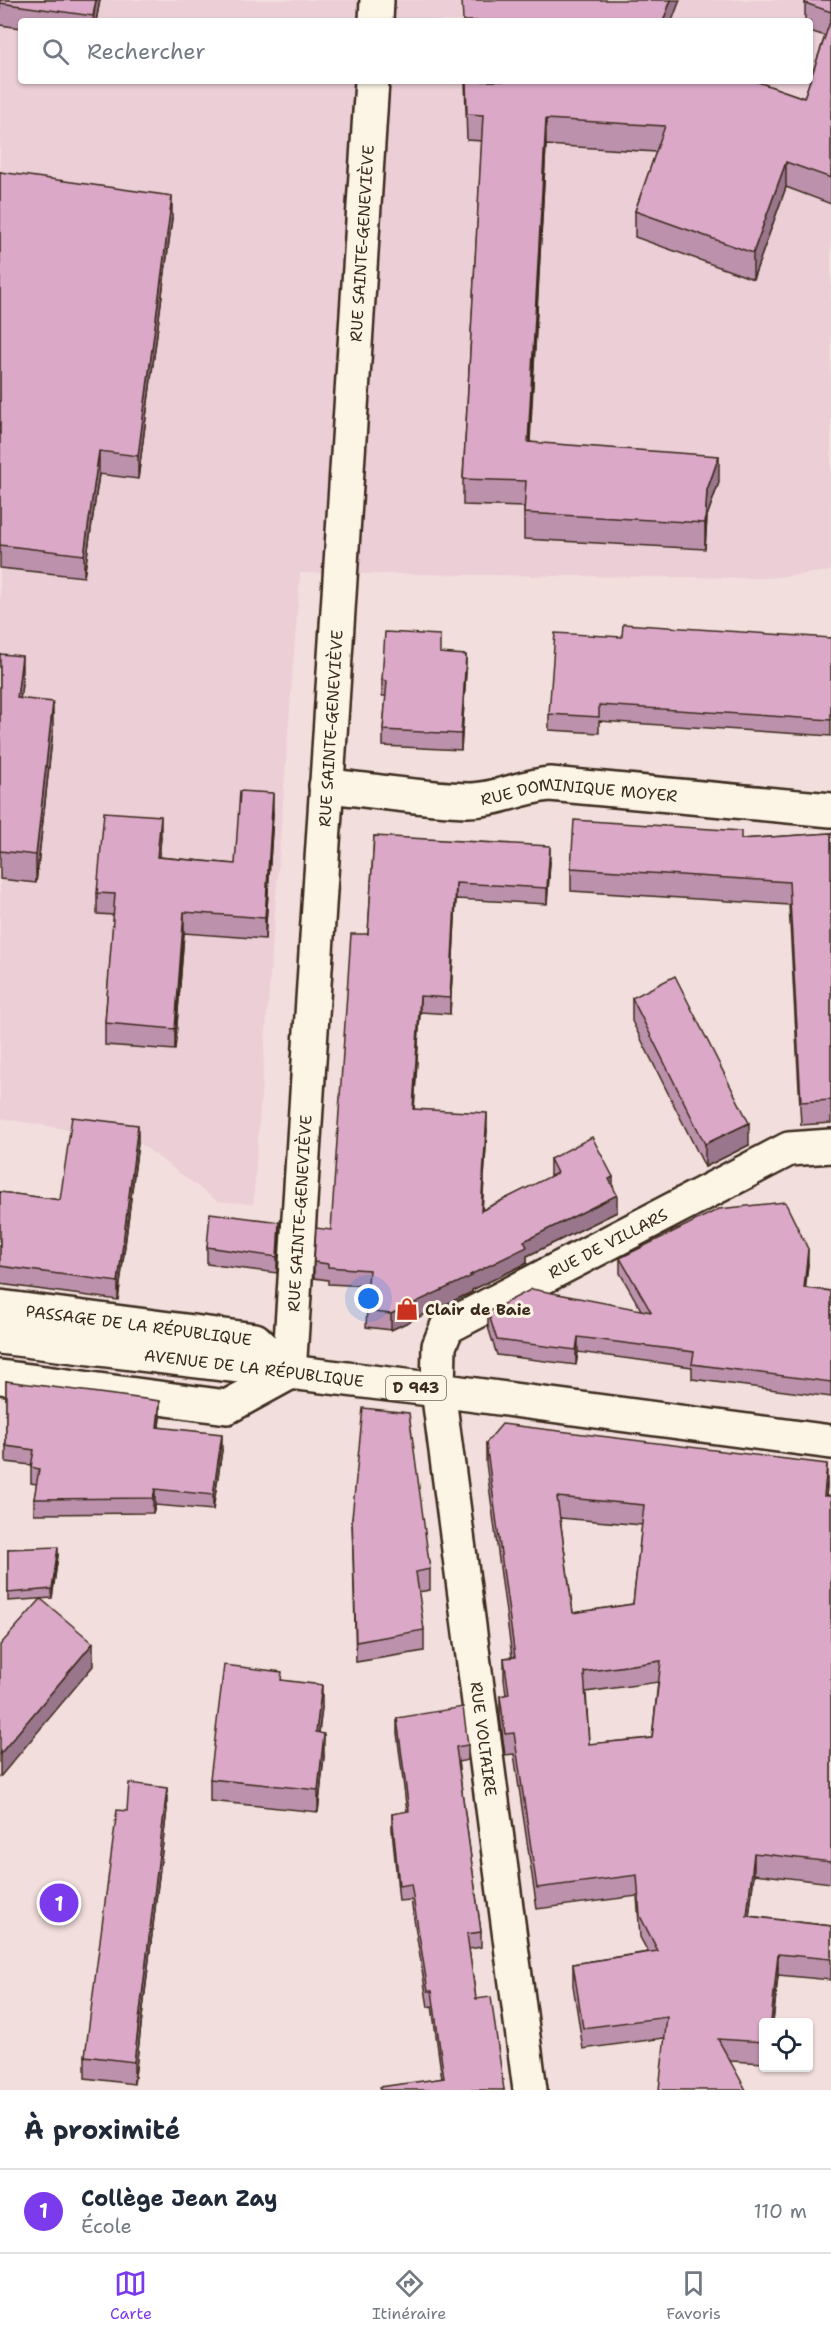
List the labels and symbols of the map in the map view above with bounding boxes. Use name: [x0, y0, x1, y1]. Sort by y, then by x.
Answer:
street label: RUE SAINTE-GENEVIÈVE: [345, 144, 379, 343]
street label: RUE SAINTE-GENEVIÈVE: [314, 629, 348, 828]
street label: RUE DOMINIQUE MOYER: [479, 774, 678, 810]
street label: RUE SAINTE-GENEVIÈVE: [283, 1114, 317, 1313]
street label: RUE DE VILLARS: [545, 1204, 671, 1283]
your location: [354, 1284, 383, 1313]
shop icon: Clair de Baie: [394, 1296, 420, 1322]
place label: Clair de Baie: [425, 1299, 532, 1320]
street label: PASSAGE DE LA RÉPUBLIQUE: [24, 1300, 253, 1350]
street label: AVENUE DE LA RÉPUBLIQUE: [143, 1345, 365, 1392]
road number: D 943: [386, 1376, 446, 1400]
street label: RUE VOLTAIRE: [465, 1680, 501, 1798]
pin: 1: [40, 1880, 78, 1926]

